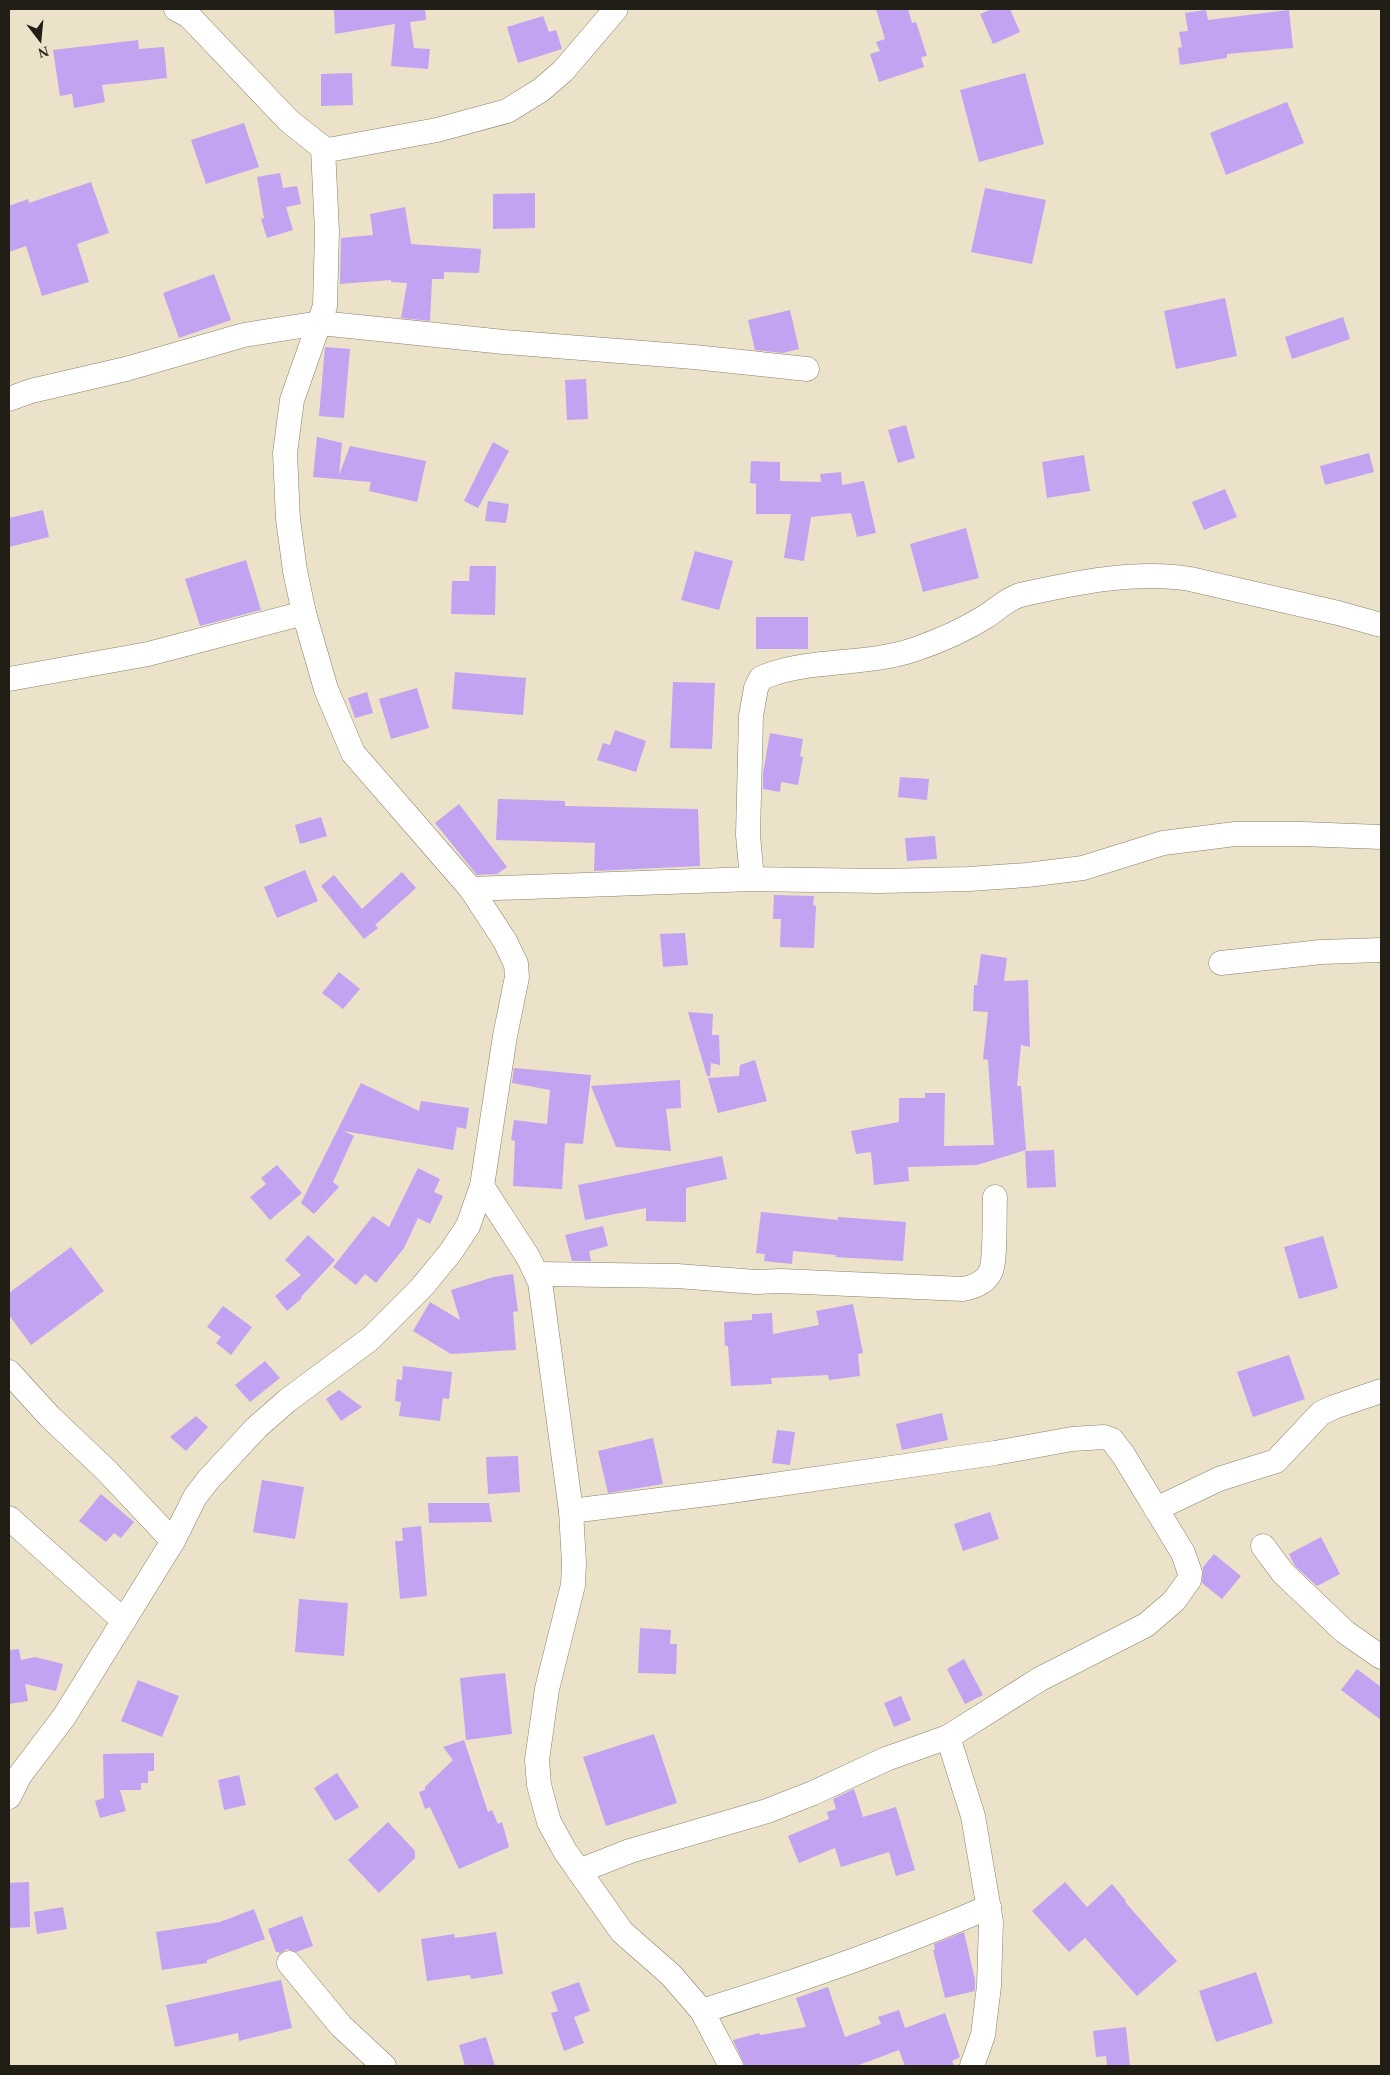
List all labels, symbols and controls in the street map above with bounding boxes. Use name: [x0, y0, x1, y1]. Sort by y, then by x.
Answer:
north arrow: [15, 15, 65, 65]
text: N: [37, 43, 50, 61]

